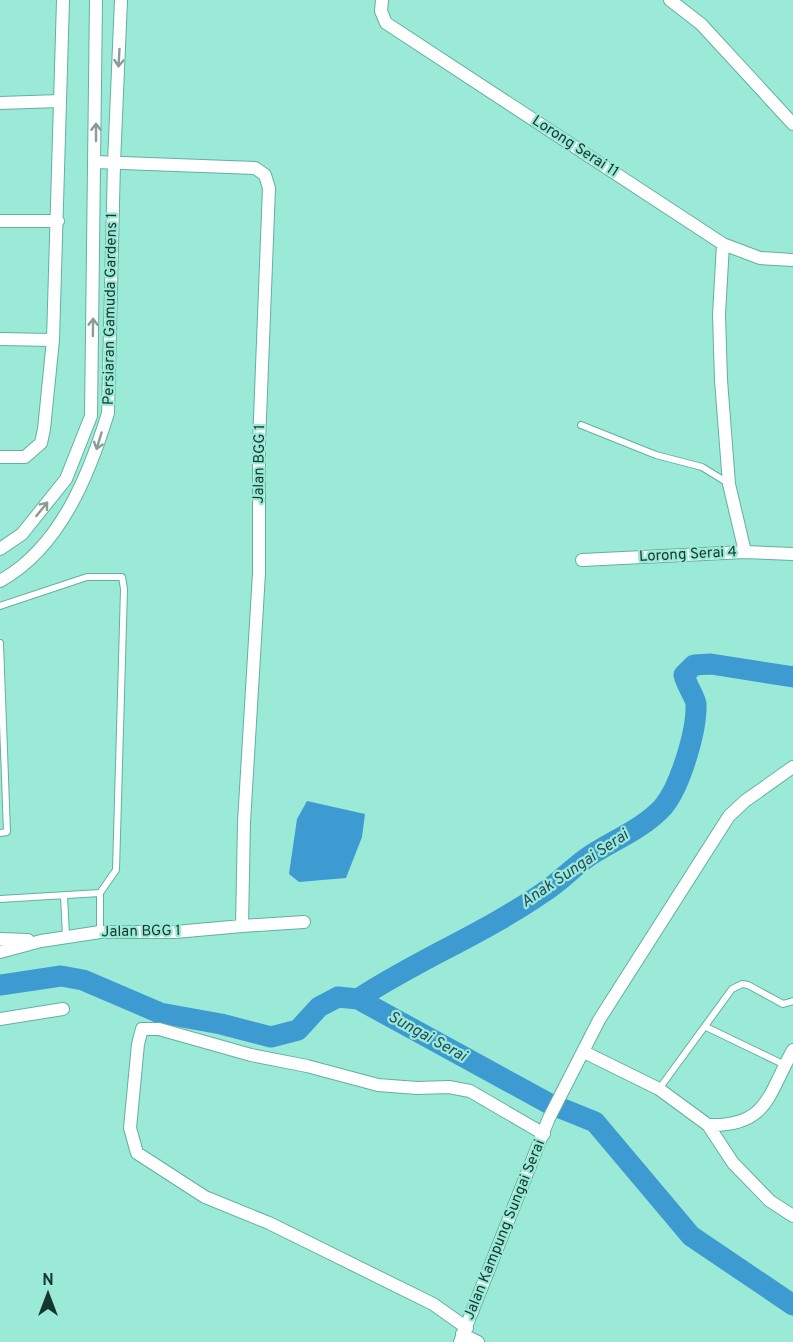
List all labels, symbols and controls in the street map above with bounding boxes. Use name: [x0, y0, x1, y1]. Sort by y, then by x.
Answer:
one-way arrow: [113, 48, 124, 68]
street label: Lorong Serai 11: [528, 112, 622, 182]
one-way arrow: [90, 123, 102, 143]
street label: Persiaran Gamuda Gardens 1: [100, 213, 122, 405]
one-way arrow: [87, 318, 98, 338]
street label: Jalan BGG 1: [250, 424, 270, 504]
one-way arrow: [93, 431, 104, 450]
one-way arrow: [35, 501, 48, 517]
street label: Lorong Serai 4: [639, 543, 737, 567]
water label: Anak Sungai Serai: [517, 825, 633, 912]
street label: Jalan BGG 1: [101, 922, 181, 942]
water label: Sungai Serai: [384, 1007, 471, 1067]
street label: Jalan Kampung Sungai Serai: [460, 1137, 550, 1323]
north arrow: [18, 1264, 78, 1324]
text: N: [42, 1271, 54, 1291]

